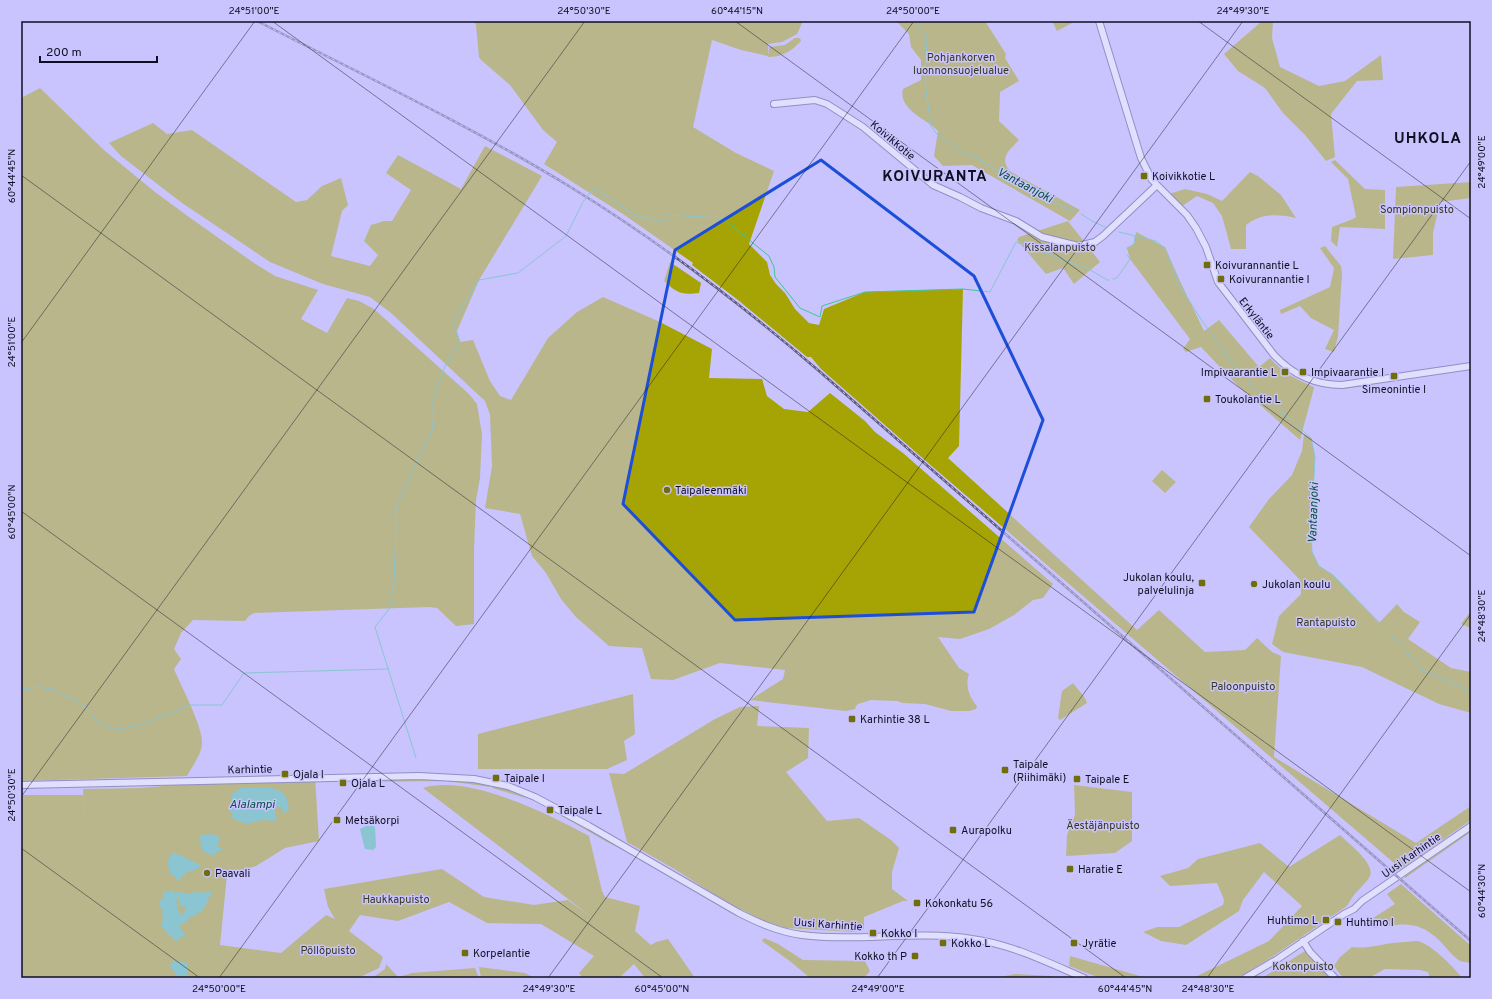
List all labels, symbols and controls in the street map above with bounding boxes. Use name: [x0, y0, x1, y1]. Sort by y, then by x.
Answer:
text: 24°51'00"E: [228, 5, 280, 18]
text: 24°50'30"E: [557, 5, 611, 18]
text: 60°44'15"N: [711, 5, 763, 18]
text: 24°50'00"E: [886, 5, 940, 18]
text: 24°49'30"E: [1217, 5, 1269, 18]
scale bar: [40, 38, 157, 64]
text: 200 m: [46, 45, 82, 61]
park label: Pohjankorven luonnonsuojelualue: [913, 51, 1009, 78]
street label: Koivikkotie: [867, 118, 918, 164]
district label: UHKOLA: [1394, 130, 1462, 149]
text: 24°49'00"E: [1476, 135, 1489, 189]
text: 60°44'45"N: [6, 149, 19, 203]
water label: Vantaanjoki: [994, 165, 1056, 208]
district label: KOIVURANTA: [882, 168, 988, 187]
place label: Koivikkotie L: [1152, 170, 1215, 184]
marker: Koivikkotie L: [1139, 171, 1149, 181]
park label: Sompionpuisto: [1380, 203, 1454, 217]
park label: Kissalanpuisto: [1024, 241, 1096, 255]
place label: Koivurannantie L: [1215, 259, 1299, 273]
marker: Koivurannantie L: [1202, 260, 1212, 270]
place label: Koivurannantie I: [1229, 273, 1310, 287]
marker: Koivurannantie I: [1216, 274, 1226, 284]
street label: Erkyläntie: [1235, 295, 1277, 343]
text: 24°51'00"E: [6, 316, 19, 368]
place label: Impivaarantie L: [1201, 366, 1277, 380]
place label: Impivaarantie I: [1311, 366, 1384, 380]
marker: Impivaarantie L: [1280, 367, 1290, 377]
marker: Impivaarantie I: [1298, 367, 1308, 377]
marker: Simeonintie I: [1389, 371, 1399, 381]
place label: Simeonintie I: [1362, 383, 1426, 397]
place label: Toukolantie L: [1215, 393, 1281, 407]
marker: Toukolantie L: [1202, 394, 1212, 404]
water label: Vantaanjoki: [1305, 481, 1323, 544]
place label: Taipaleenmäki: [675, 484, 747, 498]
text: 60°45'00"N: [6, 485, 19, 539]
marker: Taipaleenmäki: [662, 485, 672, 495]
place label: Jukolan koulu, palvelulinja: [1123, 571, 1195, 598]
marker: Jukolan koulu, palvelulinja: [1197, 578, 1207, 588]
place label: Jukolan koulu: [1262, 578, 1330, 592]
marker: Jukolan koulu: [1249, 579, 1259, 589]
text: 24°48'30"E: [1476, 589, 1489, 643]
park label: Rantapuisto: [1296, 616, 1356, 630]
park label: Paloonpuisto: [1211, 680, 1275, 694]
place label: Karhintie 38 L: [860, 713, 930, 727]
marker: Karhintie 38 L: [847, 714, 857, 724]
place label: Taipale (Riihimäki): [1013, 758, 1066, 785]
street label: Karhintie: [227, 763, 273, 777]
marker: Taipale (Riihimäki): [1000, 765, 1010, 775]
text: 24°50'30"E: [6, 768, 19, 822]
place label: Ojala I: [293, 768, 324, 782]
marker: Ojala I: [280, 769, 290, 779]
place label: Taipale I: [504, 772, 545, 786]
marker: Taipale I: [491, 773, 501, 783]
place label: Taipale E: [1085, 773, 1129, 787]
marker: Taipale E: [1072, 774, 1082, 784]
place label: Ojala L: [351, 777, 385, 791]
marker: Ojala L: [338, 778, 348, 788]
water label: Alalampi: [229, 797, 276, 813]
place label: Taipale L: [558, 804, 602, 818]
marker: Taipale L: [545, 805, 555, 815]
place label: Metsäkorpi: [345, 814, 399, 828]
marker: Metsäkorpi: [332, 815, 342, 825]
park label: Äestäjänpuisto: [1066, 818, 1140, 833]
place label: Aurapolku: [961, 824, 1012, 838]
marker: Aurapolku: [948, 825, 958, 835]
street label: Uusi Karhintie: [1379, 830, 1444, 881]
place label: Haratie E: [1078, 863, 1123, 877]
marker: Haratie E: [1065, 864, 1075, 874]
text: 60°44'30"N: [1476, 864, 1489, 918]
place label: Paavali: [215, 867, 250, 881]
marker: Paavali: [202, 868, 212, 878]
park label: Haukkapuisto: [362, 893, 430, 907]
place label: Kokonkatu 56: [925, 897, 993, 911]
marker: Kokonkatu 56: [912, 898, 922, 908]
place label: Huhtimo L: [1267, 914, 1318, 928]
marker: Huhtimo L: [1321, 915, 1331, 925]
street label: Uusi Karhintie: [793, 916, 863, 934]
place label: Huhtimo I: [1346, 916, 1394, 930]
marker: Huhtimo I: [1333, 917, 1343, 927]
place label: Kokko I: [881, 927, 917, 941]
marker: Kokko I: [868, 928, 878, 938]
place label: Kokko L: [951, 937, 990, 951]
place label: Jyrätie: [1082, 937, 1117, 951]
marker: Kokko L: [938, 938, 948, 948]
marker: Jyrätie: [1069, 938, 1079, 948]
park label: Pöllöpuisto: [300, 944, 356, 958]
place label: Korpelantie: [473, 947, 530, 961]
marker: Korpelantie: [460, 948, 470, 958]
place label: Kokko th P: [854, 950, 907, 964]
marker: Kokko th P: [910, 951, 920, 961]
park label: Kokonpuisto: [1272, 960, 1334, 974]
text: 24°50'00"E: [192, 983, 246, 996]
text: 24°49'30"E: [523, 983, 575, 996]
text: 60°45'00"N: [635, 983, 689, 996]
text: 24°49'00"E: [851, 983, 905, 996]
text: 60°44'45"N: [1098, 983, 1152, 996]
text: 24°48'30"E: [1181, 983, 1235, 996]

